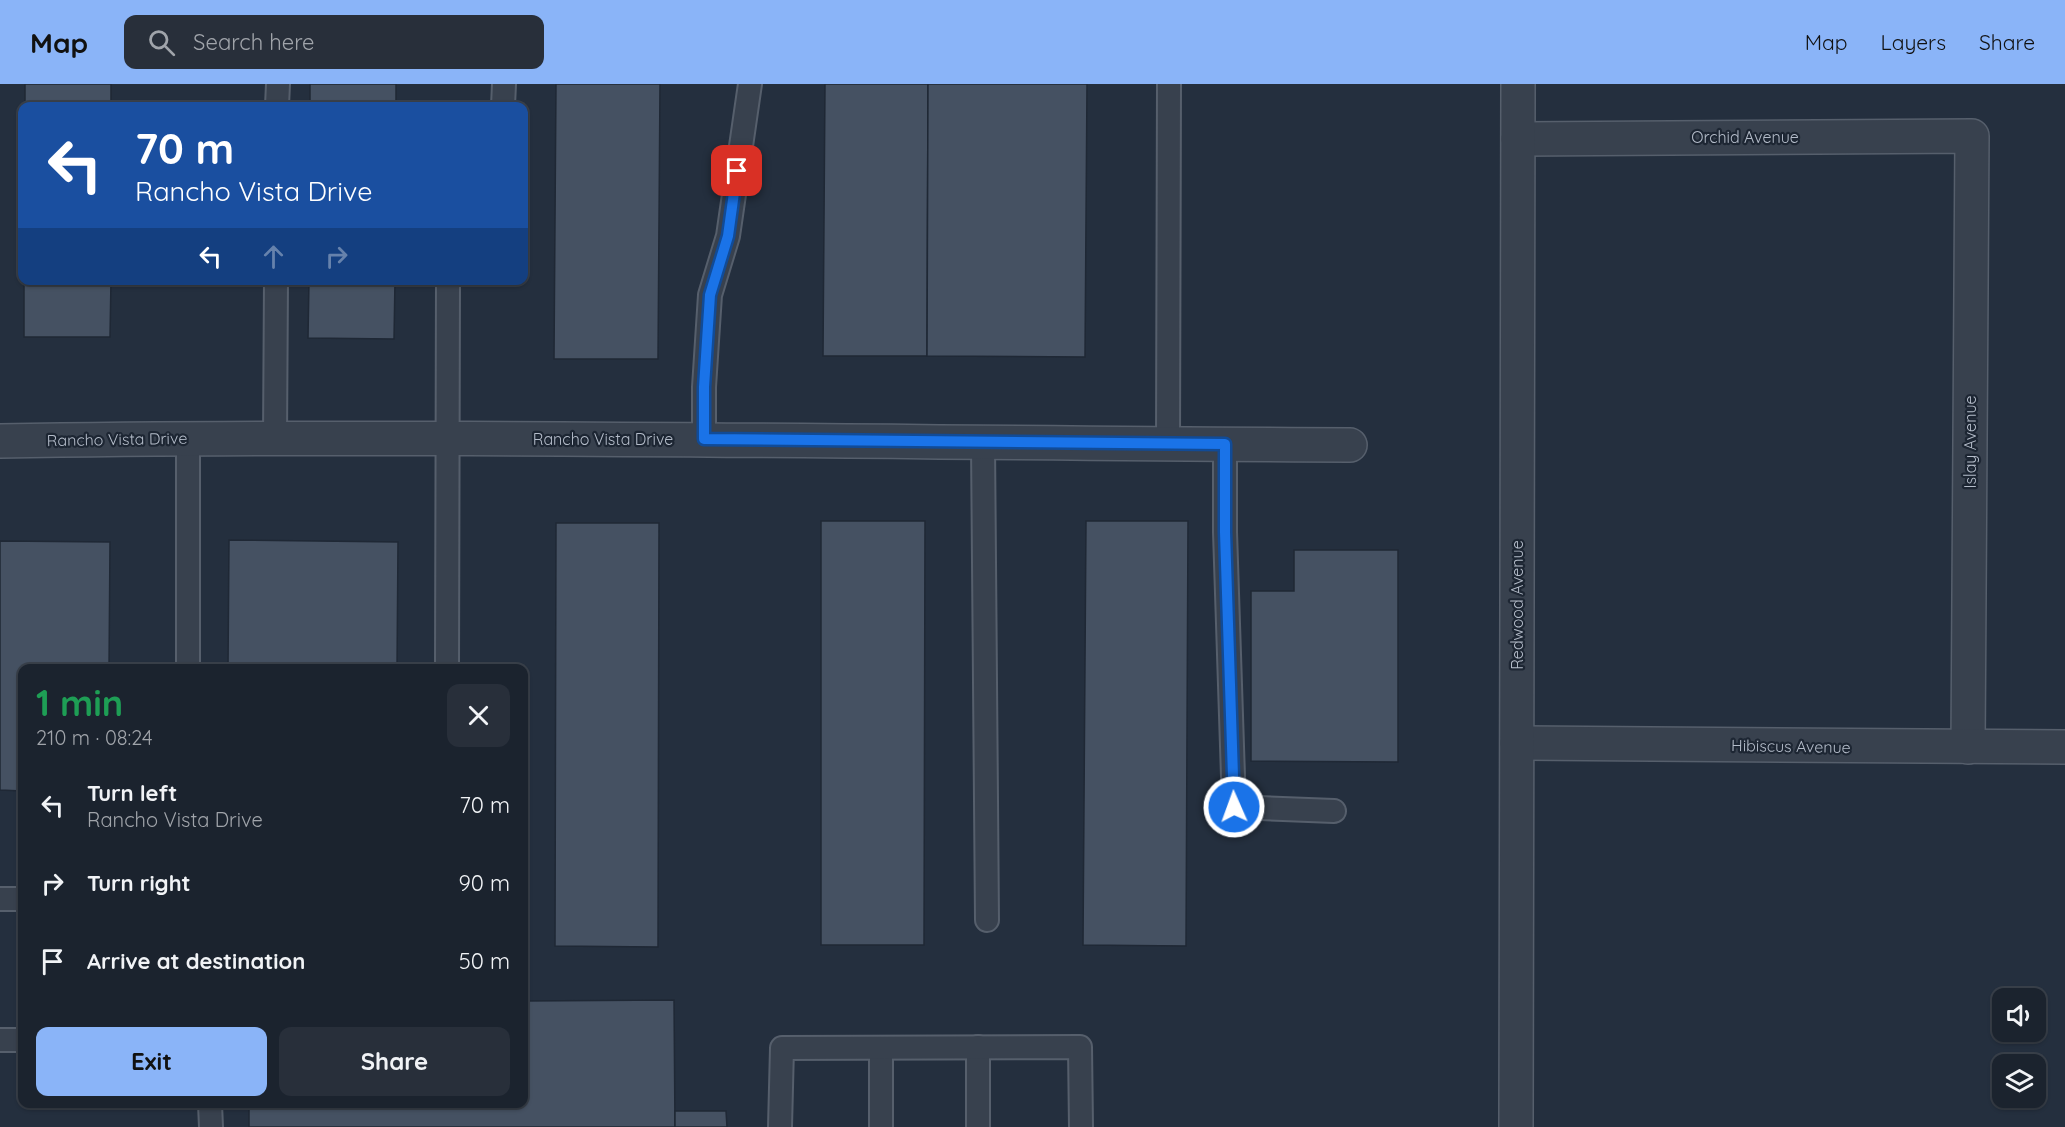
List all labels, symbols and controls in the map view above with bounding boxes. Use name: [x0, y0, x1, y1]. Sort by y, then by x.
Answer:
search box: [124, 15, 544, 69]
text: Map: [30, 25, 88, 60]
icon: search: [145, 26, 178, 59]
text: Search here: [193, 28, 315, 56]
text: Map: [1805, 29, 1848, 55]
text: Layers: [1881, 29, 1946, 55]
text: Share: [1979, 29, 2035, 55]
text: 70 m: [135, 122, 234, 175]
icon: left: [36, 126, 114, 204]
street label: Orchid Avenue: [1691, 127, 1799, 147]
pin: [711, 145, 762, 196]
icon: arrive: [720, 154, 753, 187]
text: Rancho Vista Drive: [135, 174, 372, 208]
icon: left: [194, 240, 227, 273]
icon: ahead: [257, 240, 290, 273]
icon: right: [320, 240, 353, 273]
street label: Islay Avenue: [1960, 395, 1980, 489]
street label: Rancho Vista Drive: [46, 428, 188, 450]
street label: Rancho Vista Drive: [533, 429, 673, 449]
street label: Redwood Avenue: [1507, 540, 1527, 670]
text: 1 min: [36, 680, 123, 725]
button: close: [447, 684, 510, 747]
text: 210 m · 08:24: [36, 725, 153, 750]
street label: Hibiscus Avenue: [1731, 735, 1851, 757]
position arrow: [1202, 775, 1266, 839]
text: Turn left: [87, 779, 177, 807]
icon: left: [36, 789, 69, 822]
text: 70 m: [460, 791, 510, 819]
text: Rancho Vista Drive: [87, 807, 263, 832]
icon: right: [36, 867, 69, 900]
text: Turn right: [87, 869, 191, 897]
text: 90 m: [459, 869, 510, 897]
icon: arrive: [36, 945, 69, 978]
text: Arrive at destination: [87, 947, 305, 975]
text: 50 m: [459, 947, 510, 975]
map controls: [1992, 988, 2046, 1108]
button: sound: [1992, 988, 2046, 1042]
button: Exit: [36, 1027, 267, 1096]
button: Share: [279, 1027, 510, 1096]
button: layers: [1992, 1054, 2046, 1108]

